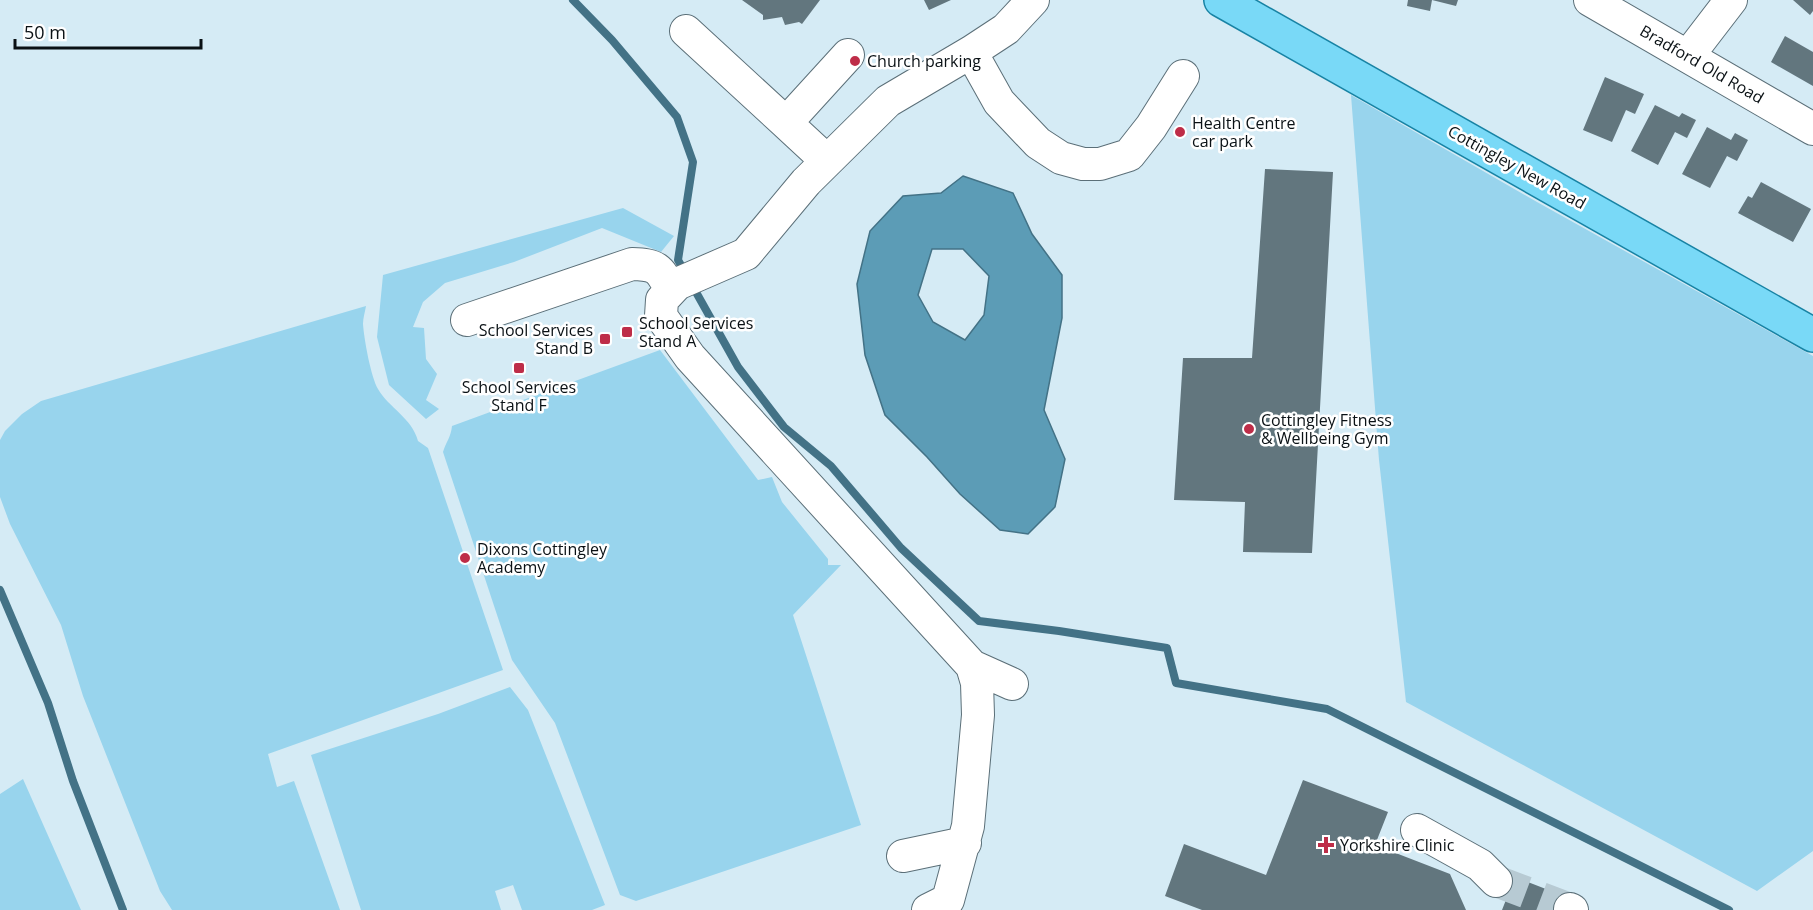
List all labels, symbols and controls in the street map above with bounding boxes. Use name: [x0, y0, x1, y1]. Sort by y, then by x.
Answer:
scale bar: [15, 12, 201, 50]
text: 50 m: [24, 20, 66, 44]
street label: Bradford Old Road: [1636, 20, 1768, 108]
place label: Church parking: [867, 50, 981, 72]
marker: Church parking: [848, 54, 862, 68]
place label: Health Centre car park: [1192, 112, 1296, 152]
street label: Cottingley New Road: [1444, 120, 1590, 214]
marker: Health Centre car park: [1173, 125, 1187, 139]
place label: School Services Stand A: [639, 312, 753, 352]
place label: School Services Stand B: [479, 319, 593, 359]
marker: School Services Stand A: [620, 325, 634, 339]
marker: School Services Stand B: [598, 332, 612, 346]
marker: School Services Stand F: [512, 361, 526, 375]
place label: School Services Stand F: [462, 376, 576, 416]
place label: Cottingley Fitness & Wellbeing Gym: [1261, 409, 1392, 449]
marker: Cottingley Fitness & Wellbeing Gym: [1242, 422, 1256, 436]
place label: Dixons Cottingley Academy: [477, 538, 608, 578]
marker: Dixons Cottingley Academy: [458, 551, 472, 565]
place label: Yorkshire Clinic: [1340, 834, 1455, 856]
marker: Yorkshire Clinic: [1317, 836, 1335, 854]

